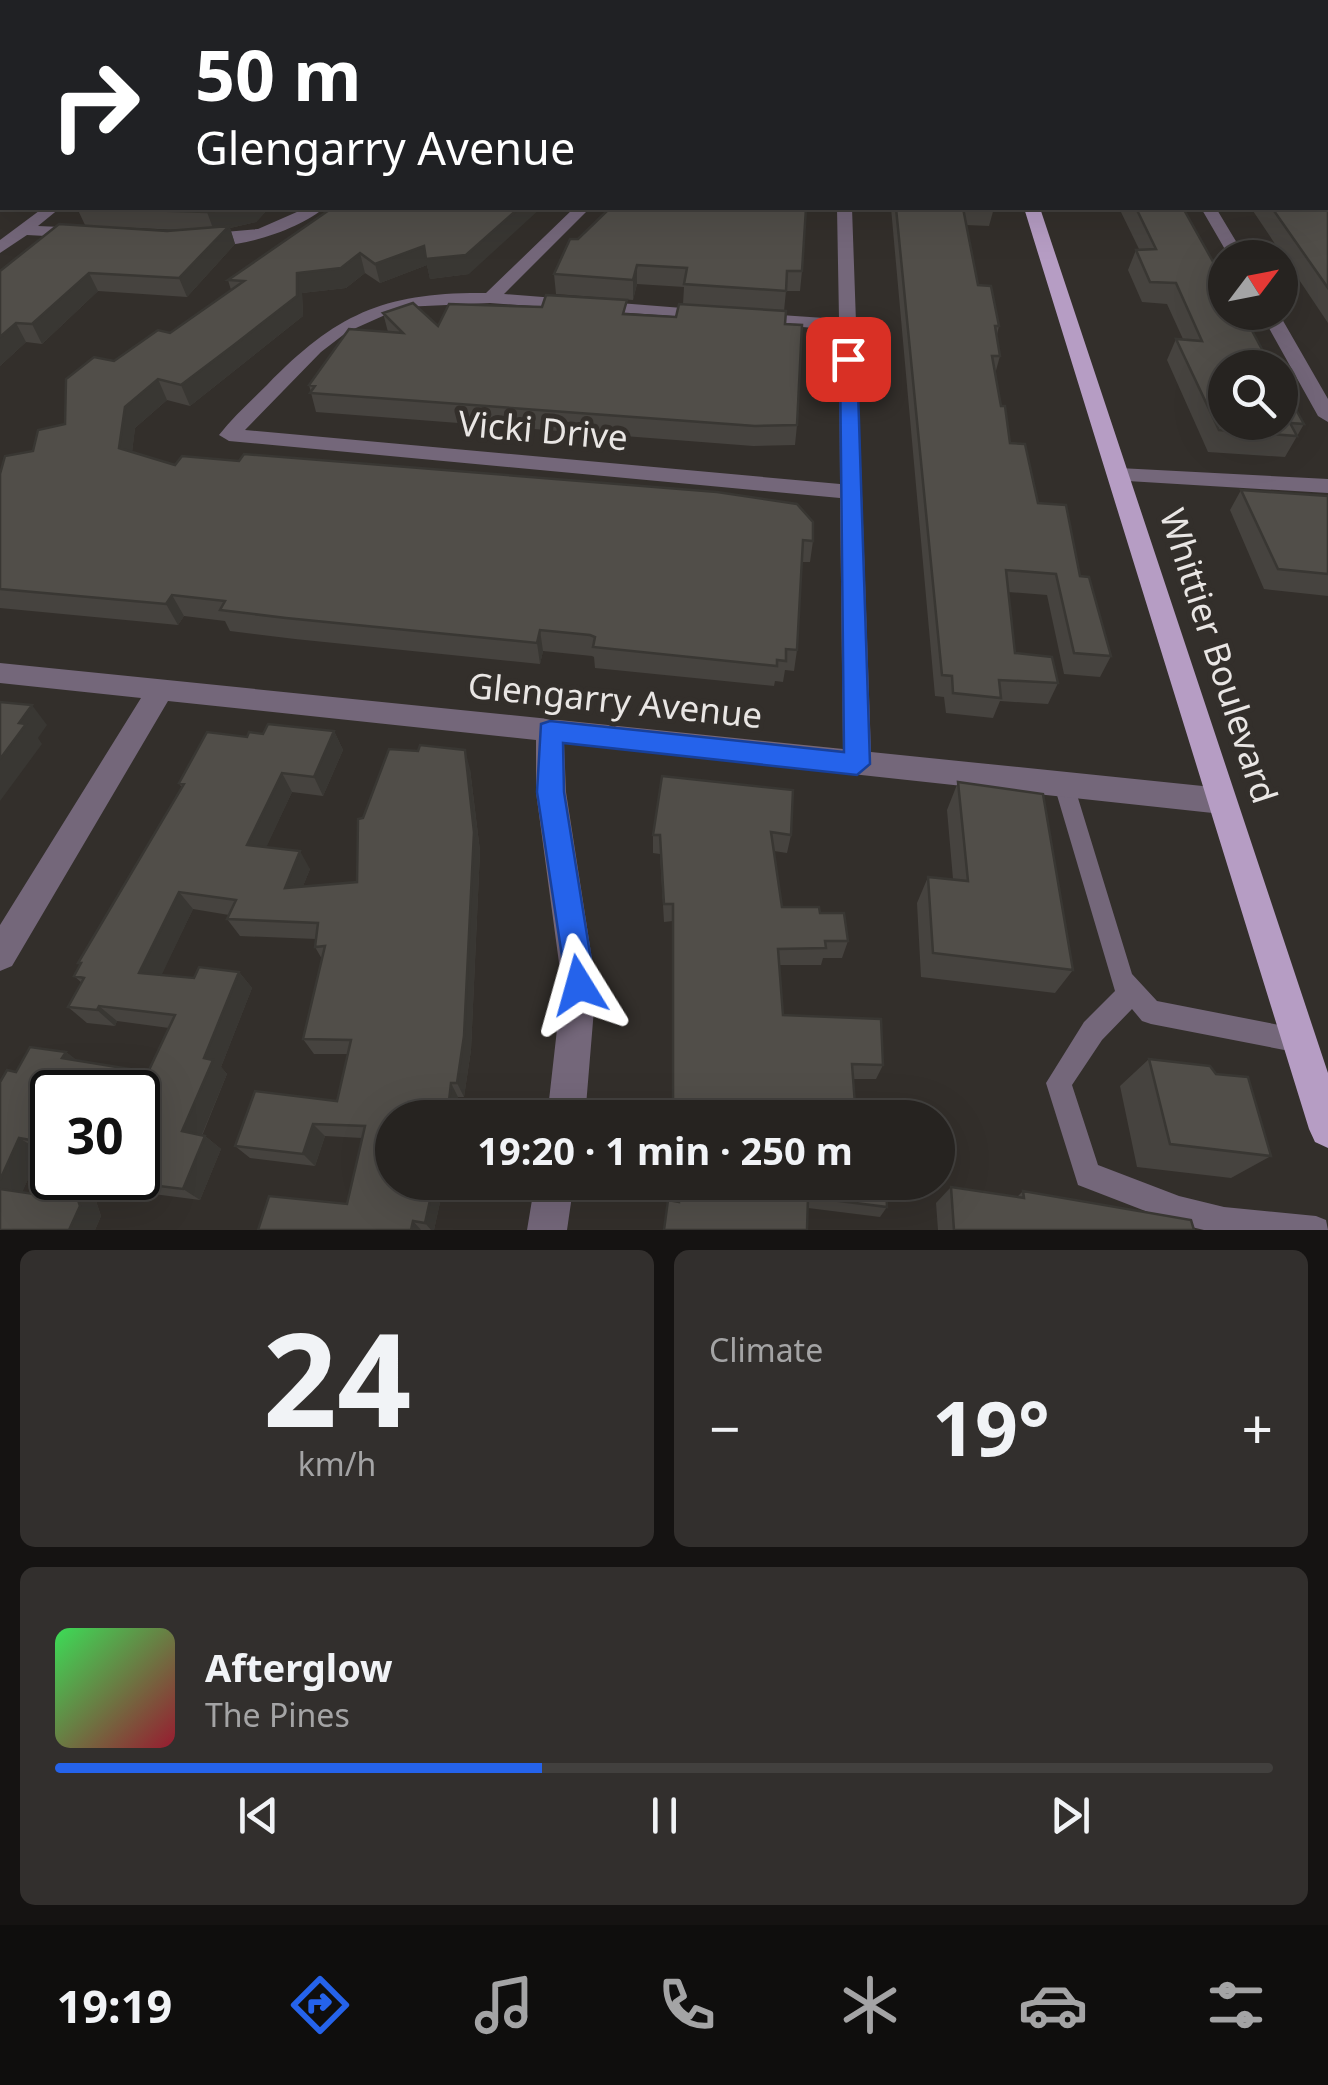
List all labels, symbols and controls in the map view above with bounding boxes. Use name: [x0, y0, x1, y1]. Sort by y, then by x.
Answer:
text: 50 m: [195, 26, 362, 122]
icon: right: [30, 40, 160, 170]
text: Glengarry Avenue: [195, 117, 575, 178]
north arrow: [1208, 240, 1298, 330]
map controls: [1208, 240, 1298, 440]
pin: [806, 317, 891, 402]
icon: arrive: [821, 332, 876, 387]
button: search: [1208, 350, 1298, 440]
street label: Vicki Drive: [456, 399, 630, 460]
street label: Whittier Boulevard: [1150, 502, 1289, 809]
street label: Glengarry Avenue: [466, 661, 765, 738]
position arrow: [527, 933, 631, 1037]
speed limit sign: 30: [30, 1070, 160, 1200]
text: 19:20 · 1 min · 250 m: [477, 1124, 853, 1176]
text: 24: [263, 1288, 411, 1465]
text: Climate: [709, 1328, 823, 1371]
text: 19°: [932, 1376, 1050, 1478]
text: −: [709, 1390, 740, 1465]
text: +: [1242, 1390, 1273, 1465]
text: km/h: [298, 1442, 376, 1485]
text: Afterglow: [205, 1641, 393, 1693]
text: The Pines: [205, 1693, 350, 1736]
icon: previous: [231, 1788, 286, 1843]
icon: pause: [637, 1788, 692, 1843]
icon: next: [1043, 1788, 1098, 1843]
icon: directions: [285, 1970, 355, 2040]
icon: music: [469, 1970, 539, 2040]
icon: phone: [652, 1970, 722, 2040]
icon: climate: [835, 1970, 905, 2040]
icon: car: [1018, 1970, 1088, 2040]
icon: filters: [1201, 1970, 1271, 2040]
text: 19:19: [57, 1975, 172, 2036]

